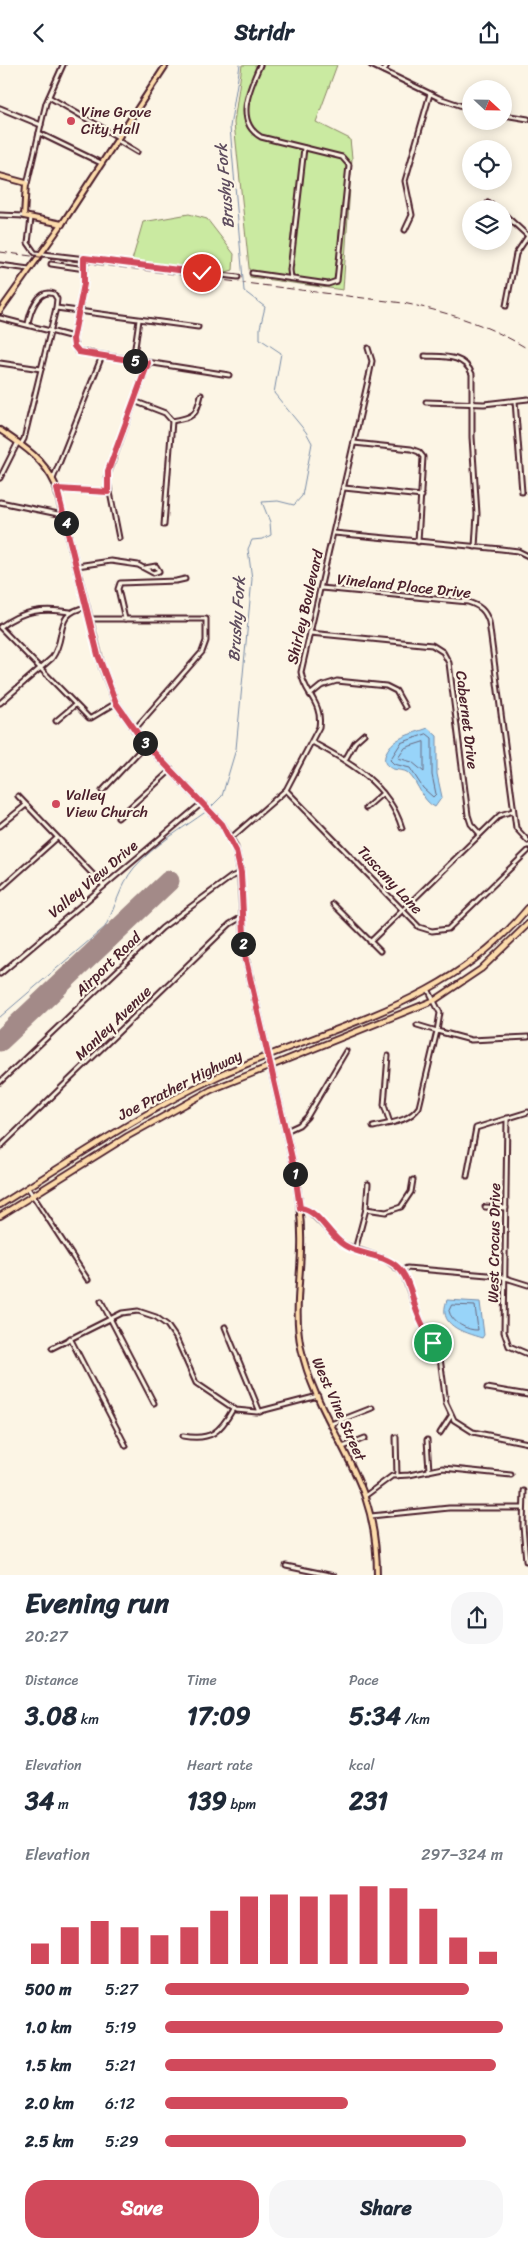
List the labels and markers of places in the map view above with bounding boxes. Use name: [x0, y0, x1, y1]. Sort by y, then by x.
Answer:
place label: Vine Grove City Hall: [81, 99, 152, 142]
marker: Vine Grove City Hall: [65, 115, 77, 127]
pin: [181, 252, 223, 294]
pin: 5: [122, 349, 148, 373]
pin: 4: [54, 511, 78, 535]
pin: 3: [132, 731, 158, 755]
place label: Valley View Church: [66, 782, 148, 825]
marker: Valley View Church: [50, 798, 62, 810]
pin: 2: [230, 931, 256, 957]
pin: 1: [282, 1161, 308, 1187]
pin: [412, 1322, 454, 1364]

